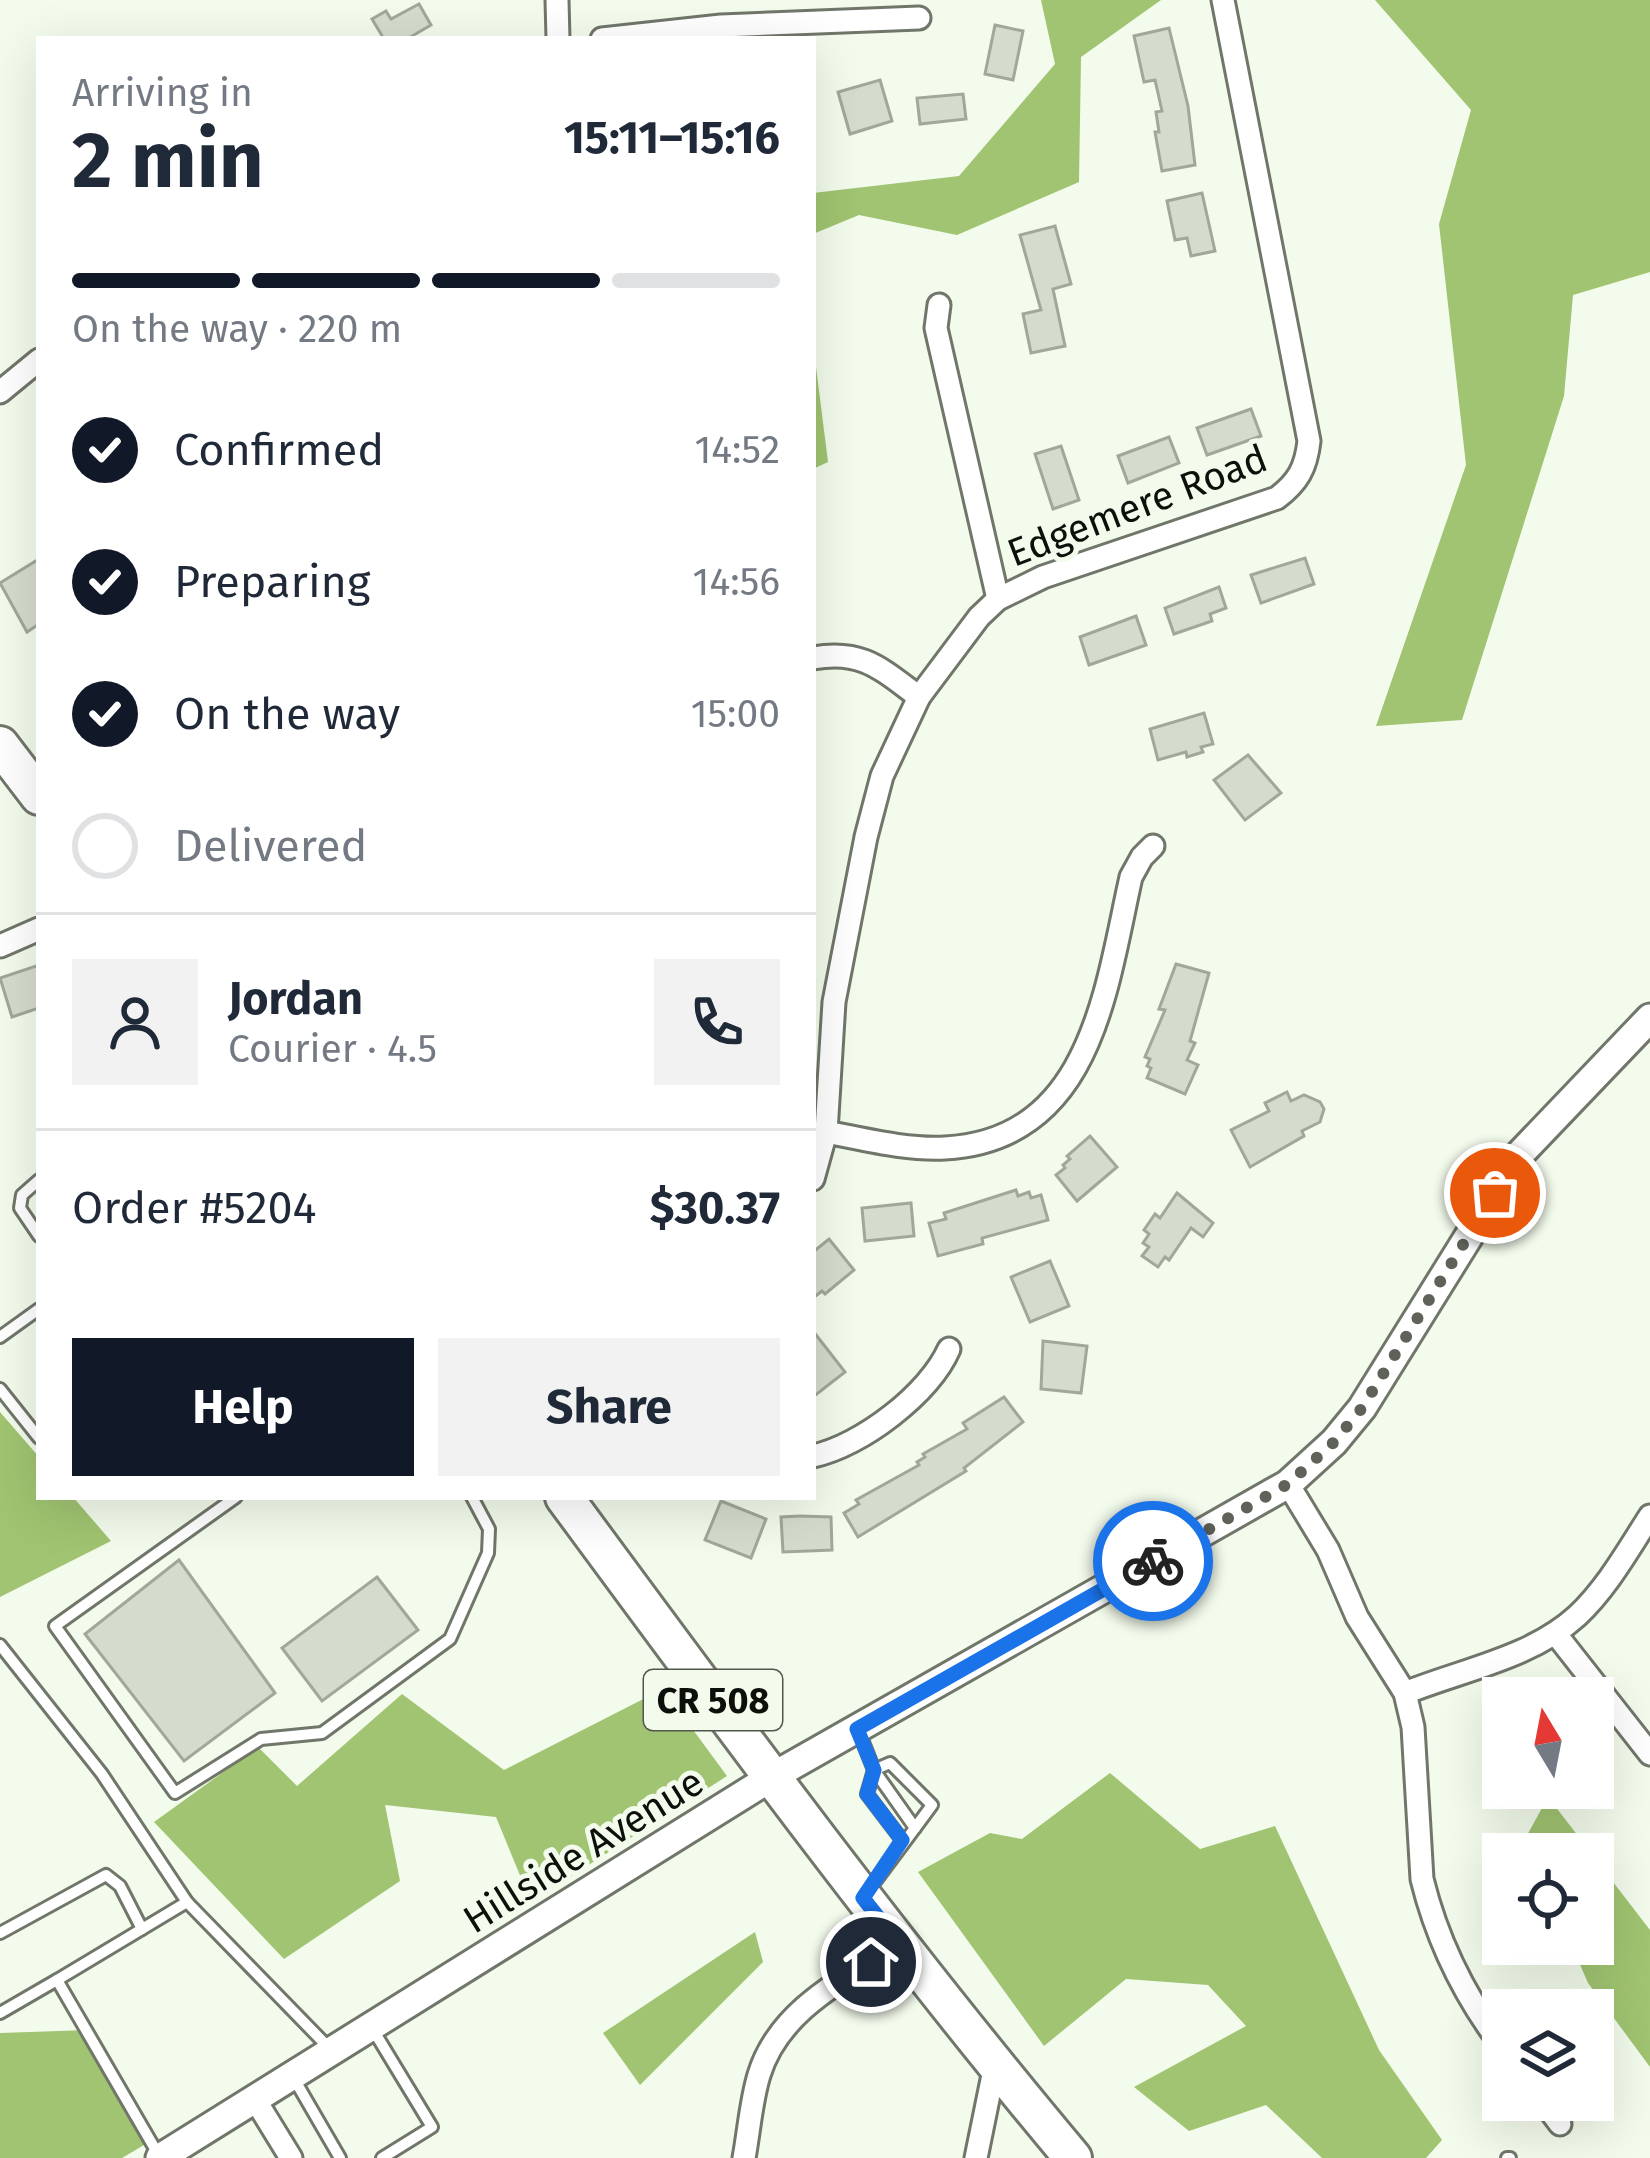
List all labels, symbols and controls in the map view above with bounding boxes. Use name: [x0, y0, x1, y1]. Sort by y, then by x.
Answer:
text: Arriving in: [72, 70, 253, 116]
text: 15:11–15:16: [564, 111, 780, 165]
text: 2 min: [72, 114, 264, 208]
text: On the way · 220 m: [72, 306, 402, 352]
icon: check: [72, 417, 138, 483]
text: Confirmed: [174, 423, 384, 477]
text: 14:52: [694, 427, 780, 473]
street label: Edgemere Road: [1001, 435, 1274, 577]
icon: check: [72, 549, 138, 615]
text: Preparing: [174, 555, 370, 609]
text: 14:56: [693, 559, 780, 605]
icon: check: [72, 681, 138, 747]
text: On the way: [174, 687, 400, 741]
text: 15:00: [691, 691, 780, 737]
text: Delivered: [174, 819, 367, 873]
button: person: [72, 959, 198, 1085]
button: phone: [654, 959, 780, 1085]
text: Jordan: [228, 972, 363, 1026]
text: Courier · 4.5: [228, 1026, 437, 1072]
pin: [1444, 1142, 1546, 1244]
icon: bag: [1462, 1160, 1528, 1226]
text: Order #5204: [72, 1181, 317, 1235]
text: $30.37: [650, 1181, 780, 1235]
button: Help: [72, 1338, 414, 1476]
button: Share: [438, 1338, 780, 1476]
courier: [1093, 1501, 1213, 1621]
icon: bike: [1120, 1528, 1186, 1594]
road number: CR 508: [644, 1670, 782, 1730]
north arrow: [1482, 1677, 1614, 1809]
map controls: [1482, 1677, 1614, 2121]
street label: Hillside Avenue: [455, 1759, 712, 1943]
button: locate: [1482, 1833, 1614, 1965]
pin: [820, 1911, 922, 2013]
icon: home: [838, 1929, 904, 1995]
button: layers: [1482, 1989, 1614, 2121]

